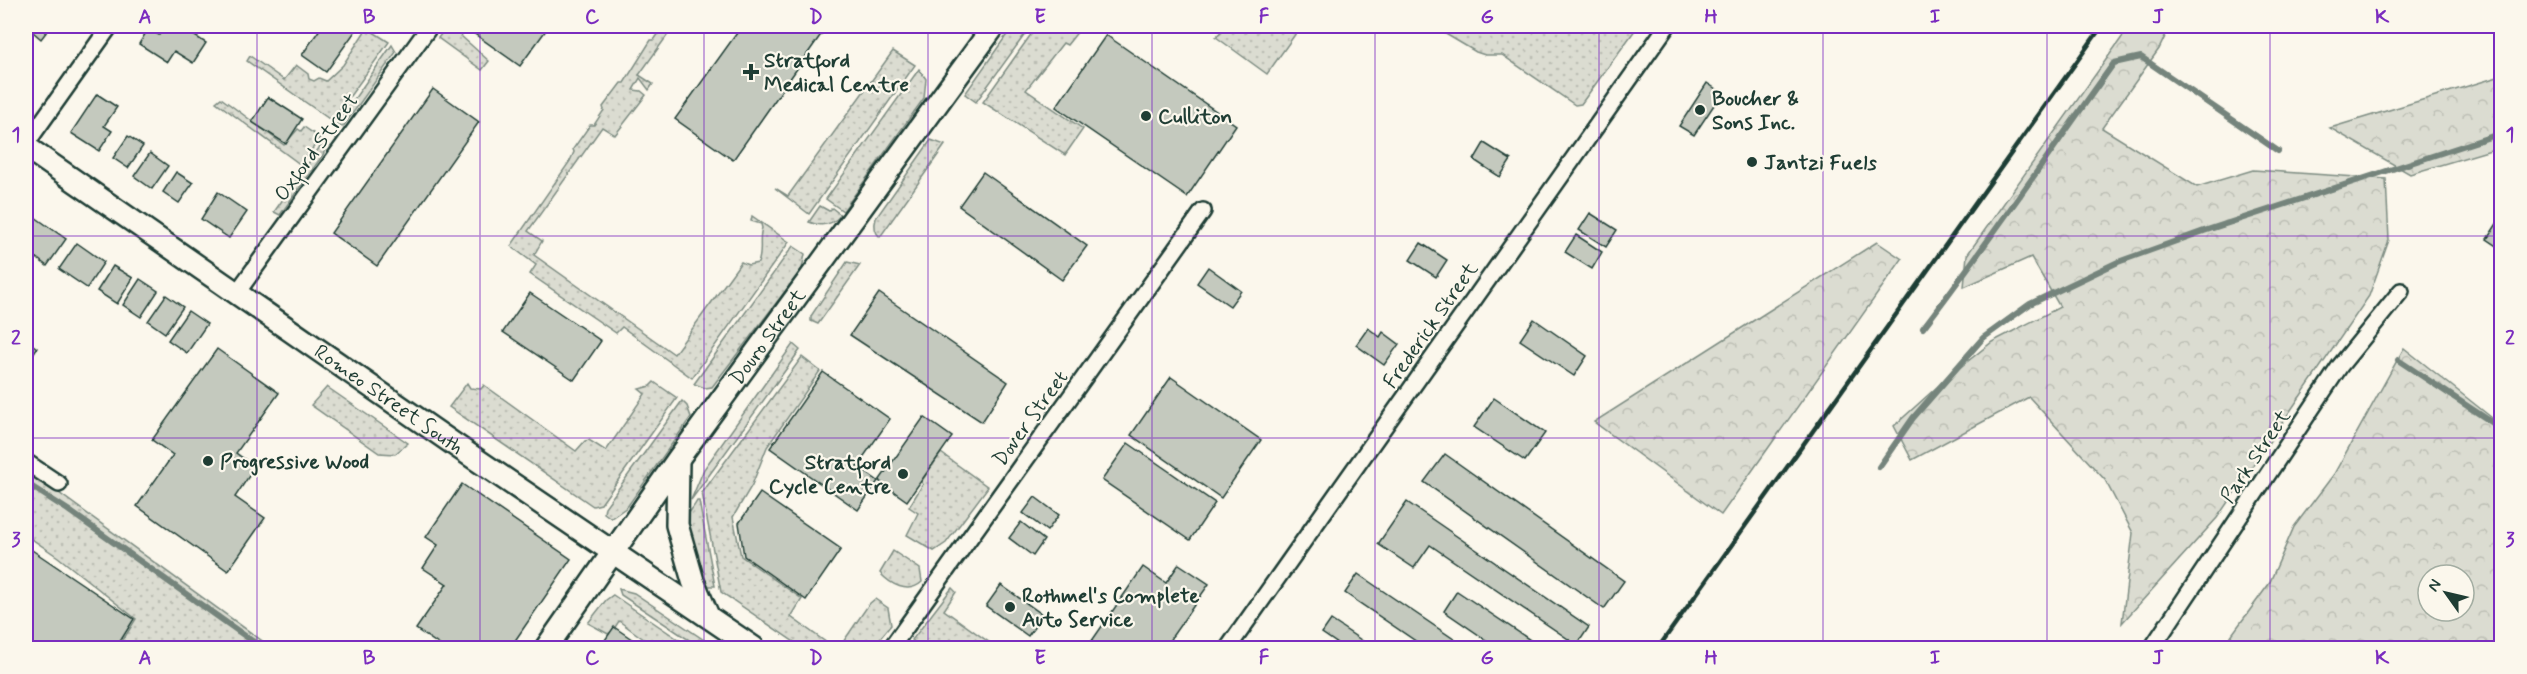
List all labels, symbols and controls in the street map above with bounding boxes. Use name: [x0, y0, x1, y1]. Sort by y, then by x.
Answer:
text: A: [138, 4, 152, 31]
text: B: [363, 4, 376, 31]
text: C: [585, 4, 600, 31]
text: D: [809, 4, 823, 31]
text: E: [1034, 4, 1046, 31]
text: F: [1259, 4, 1270, 31]
text: G: [1480, 4, 1494, 31]
text: H: [1704, 4, 1718, 31]
text: I: [1930, 4, 1940, 31]
text: J: [2152, 4, 2164, 31]
text: K: [2375, 4, 2390, 31]
place label: Stratford Medical Centre: [764, 47, 909, 99]
marker: Stratford Medical Centre: [742, 63, 760, 81]
place label: Boucher & Sons Inc.: [1712, 85, 1799, 137]
street label: Oxford Street: [268, 88, 367, 208]
place label: Culliton: [1158, 103, 1232, 131]
marker: Boucher & Sons Inc.: [1693, 103, 1707, 117]
marker: Culliton: [1139, 109, 1153, 123]
text: 1: [12, 122, 20, 149]
text: 1: [2506, 122, 2514, 149]
place label: Jantzi Fuels: [1764, 149, 1877, 177]
marker: Jantzi Fuels: [1745, 155, 1759, 169]
street label: Frederick Street: [1377, 256, 1485, 394]
street label: Douro Street: [723, 283, 813, 391]
text: 2: [11, 325, 21, 352]
text: 2: [2505, 325, 2515, 352]
street label: Romeo Street South: [308, 338, 469, 462]
street label: Dover Street: [987, 365, 1075, 472]
street label: Park Street: [2214, 404, 2298, 509]
place label: Progressive Wood: [220, 448, 369, 476]
place label: Stratford Cycle Centre: [769, 449, 891, 501]
marker: Progressive Wood: [201, 454, 215, 468]
marker: Stratford Cycle Centre: [896, 467, 910, 481]
text: 3: [11, 527, 21, 554]
text: 3: [2505, 527, 2515, 554]
north arrow: [2416, 563, 2476, 623]
text: N: [2423, 575, 2446, 596]
place label: Rothmel's Complete Auto Service: [1022, 582, 1199, 634]
marker: Rothmel's Complete Auto Service: [1003, 600, 1017, 614]
text: A: [138, 645, 152, 672]
text: B: [363, 645, 376, 672]
text: C: [585, 645, 600, 672]
text: D: [809, 645, 823, 672]
text: E: [1034, 645, 1046, 672]
text: F: [1259, 645, 1270, 672]
text: G: [1480, 645, 1494, 672]
text: H: [1704, 645, 1718, 672]
text: I: [1930, 645, 1940, 672]
text: J: [2152, 645, 2164, 672]
text: K: [2375, 645, 2390, 672]

